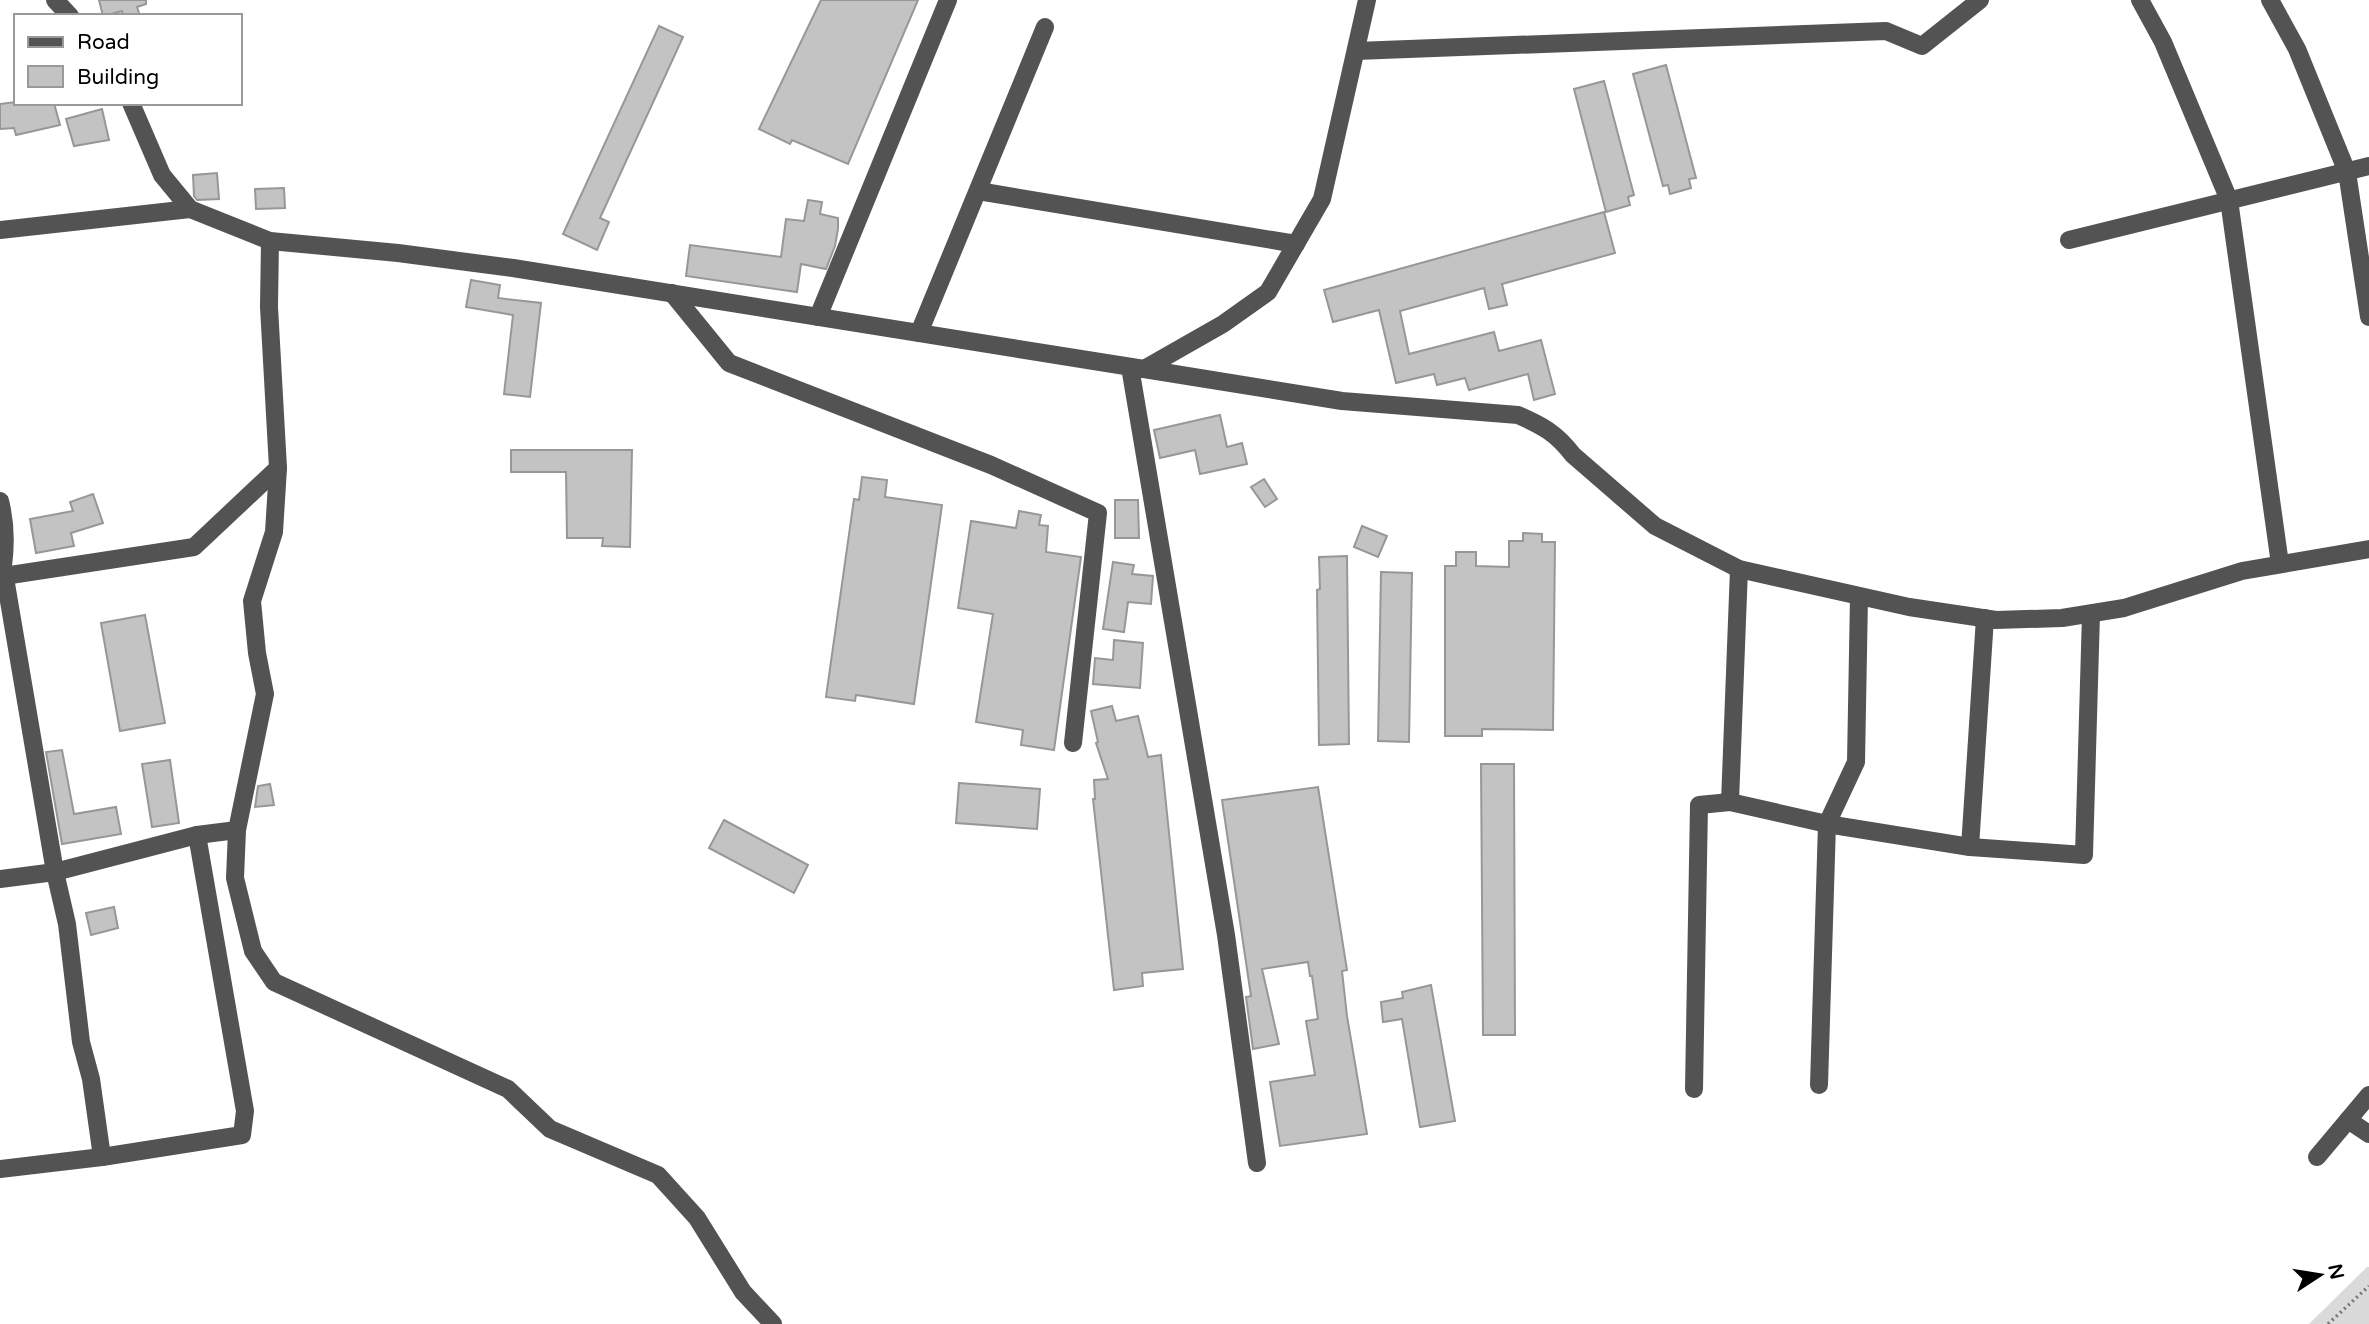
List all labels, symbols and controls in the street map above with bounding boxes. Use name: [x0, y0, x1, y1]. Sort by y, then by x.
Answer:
legend: [14, 14, 242, 105]
text: Road: [77, 30, 130, 55]
text: Building: [77, 65, 159, 90]
north arrow: [2285, 1240, 2355, 1310]
text: N: [2323, 1262, 2348, 1281]

